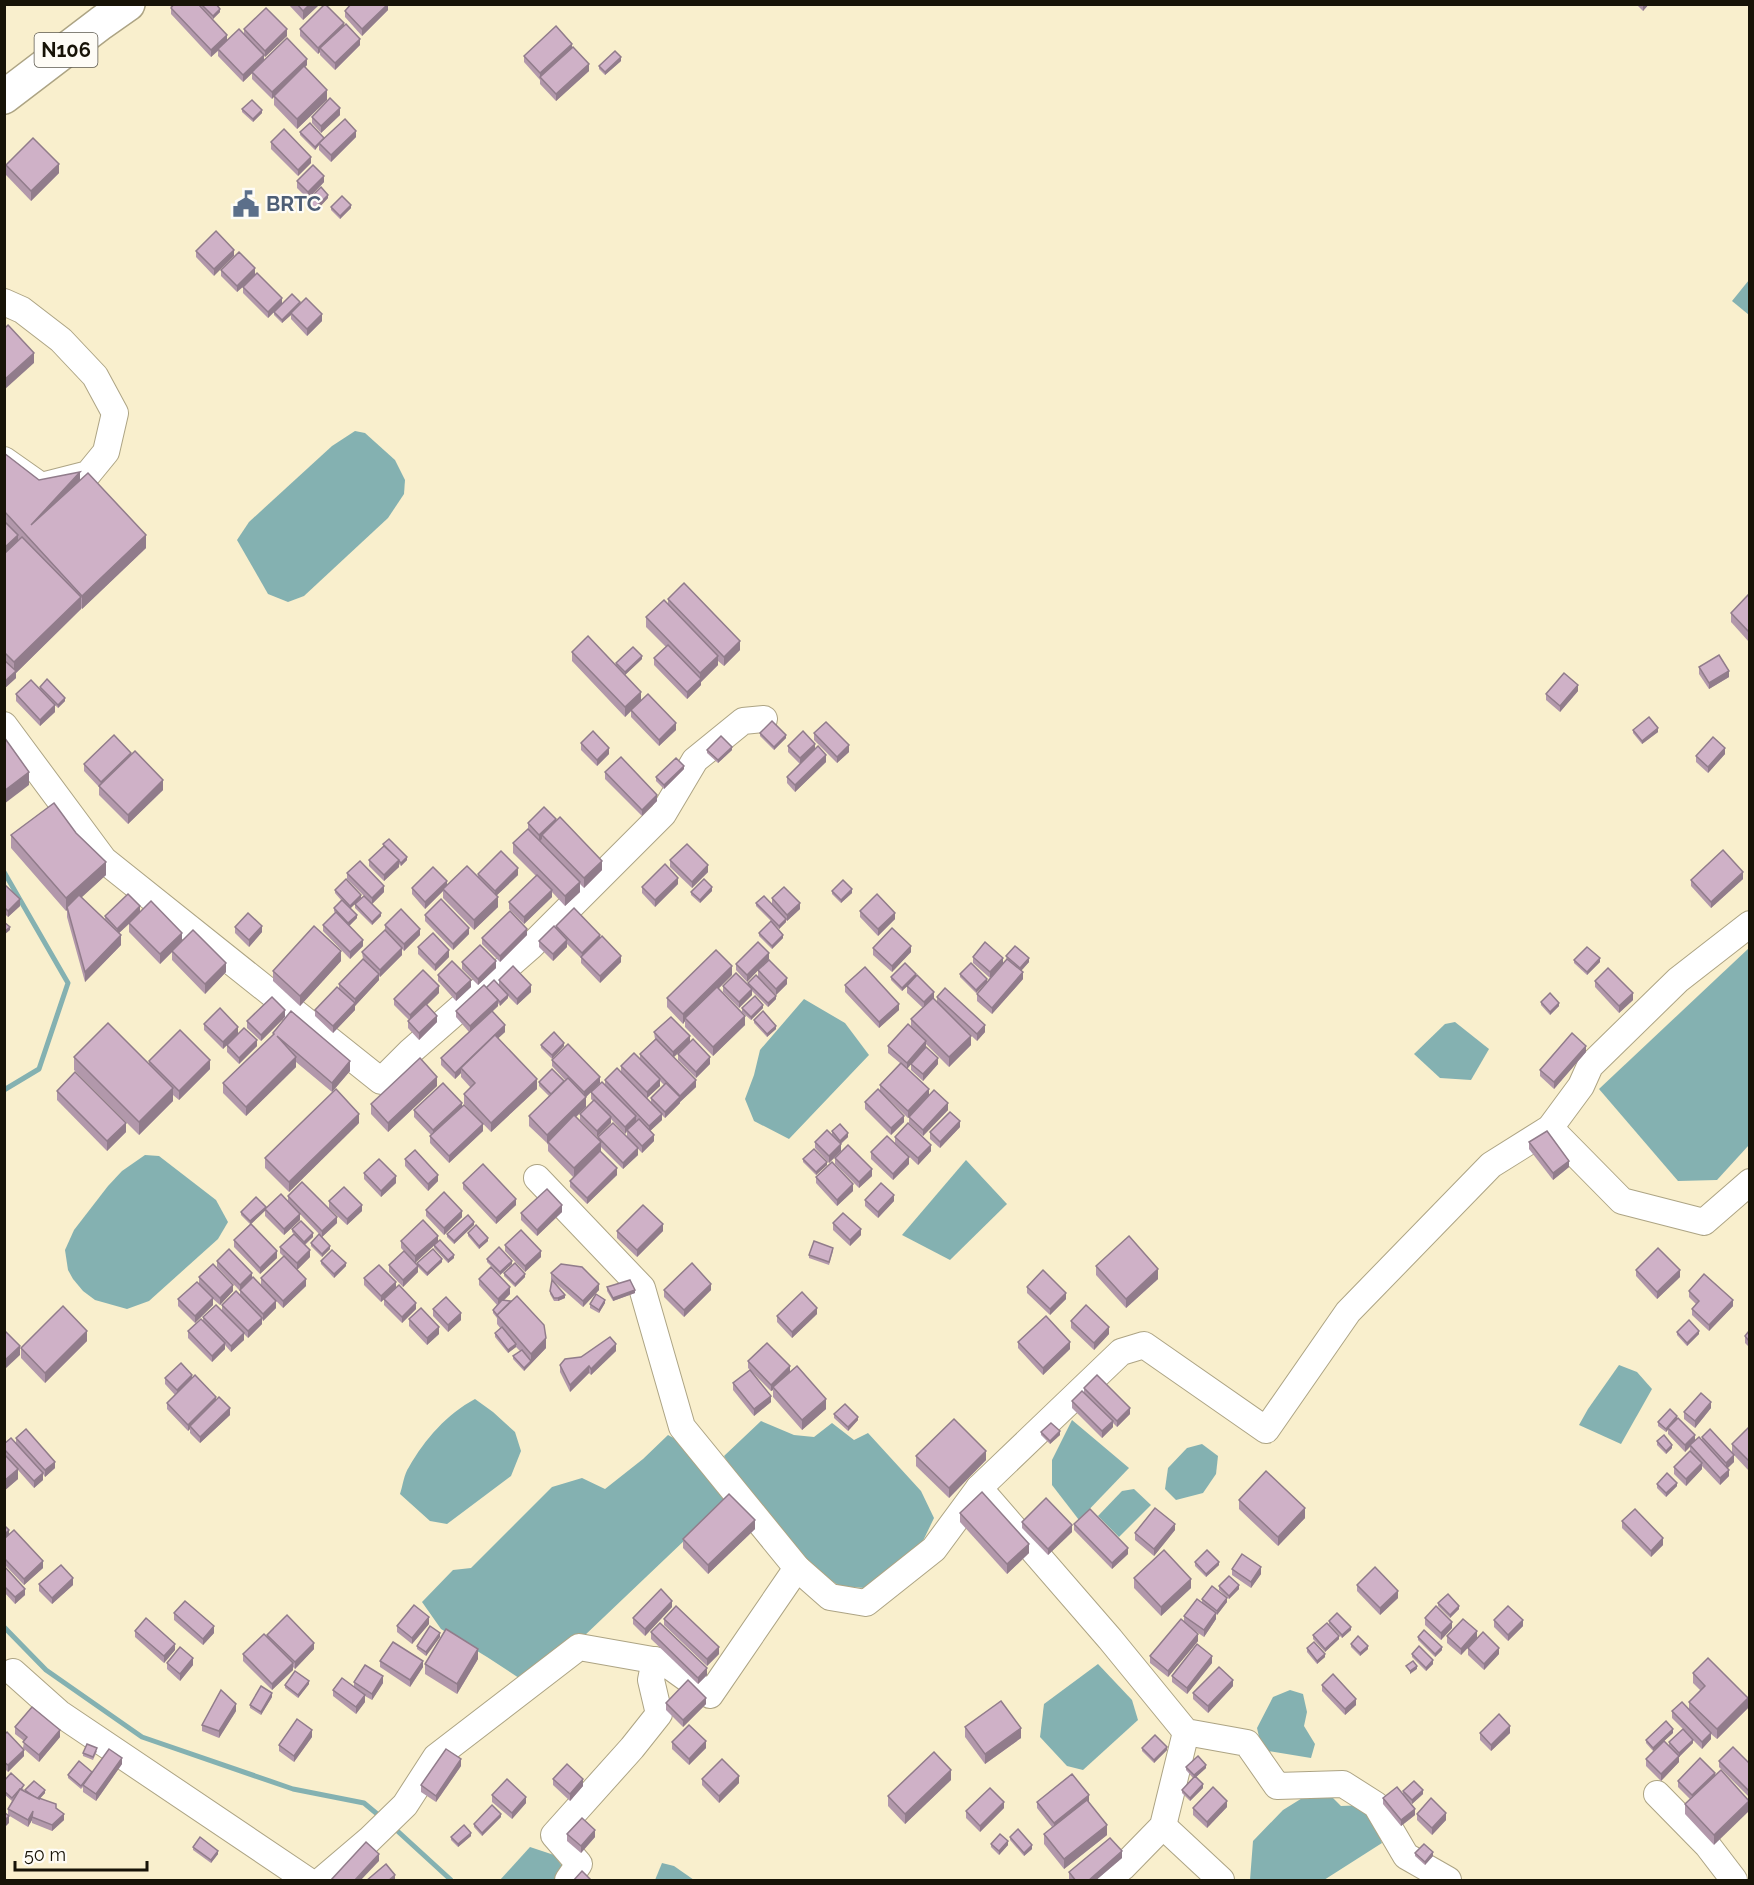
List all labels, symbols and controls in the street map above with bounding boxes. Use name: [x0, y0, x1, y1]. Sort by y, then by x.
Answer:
road number: N106: [34, 33, 98, 67]
public building icon: BRTC: [231, 189, 261, 219]
place label: BRTC: [266, 191, 321, 216]
scale bar: [15, 1834, 147, 1872]
text: 50 m: [24, 1844, 66, 1865]

